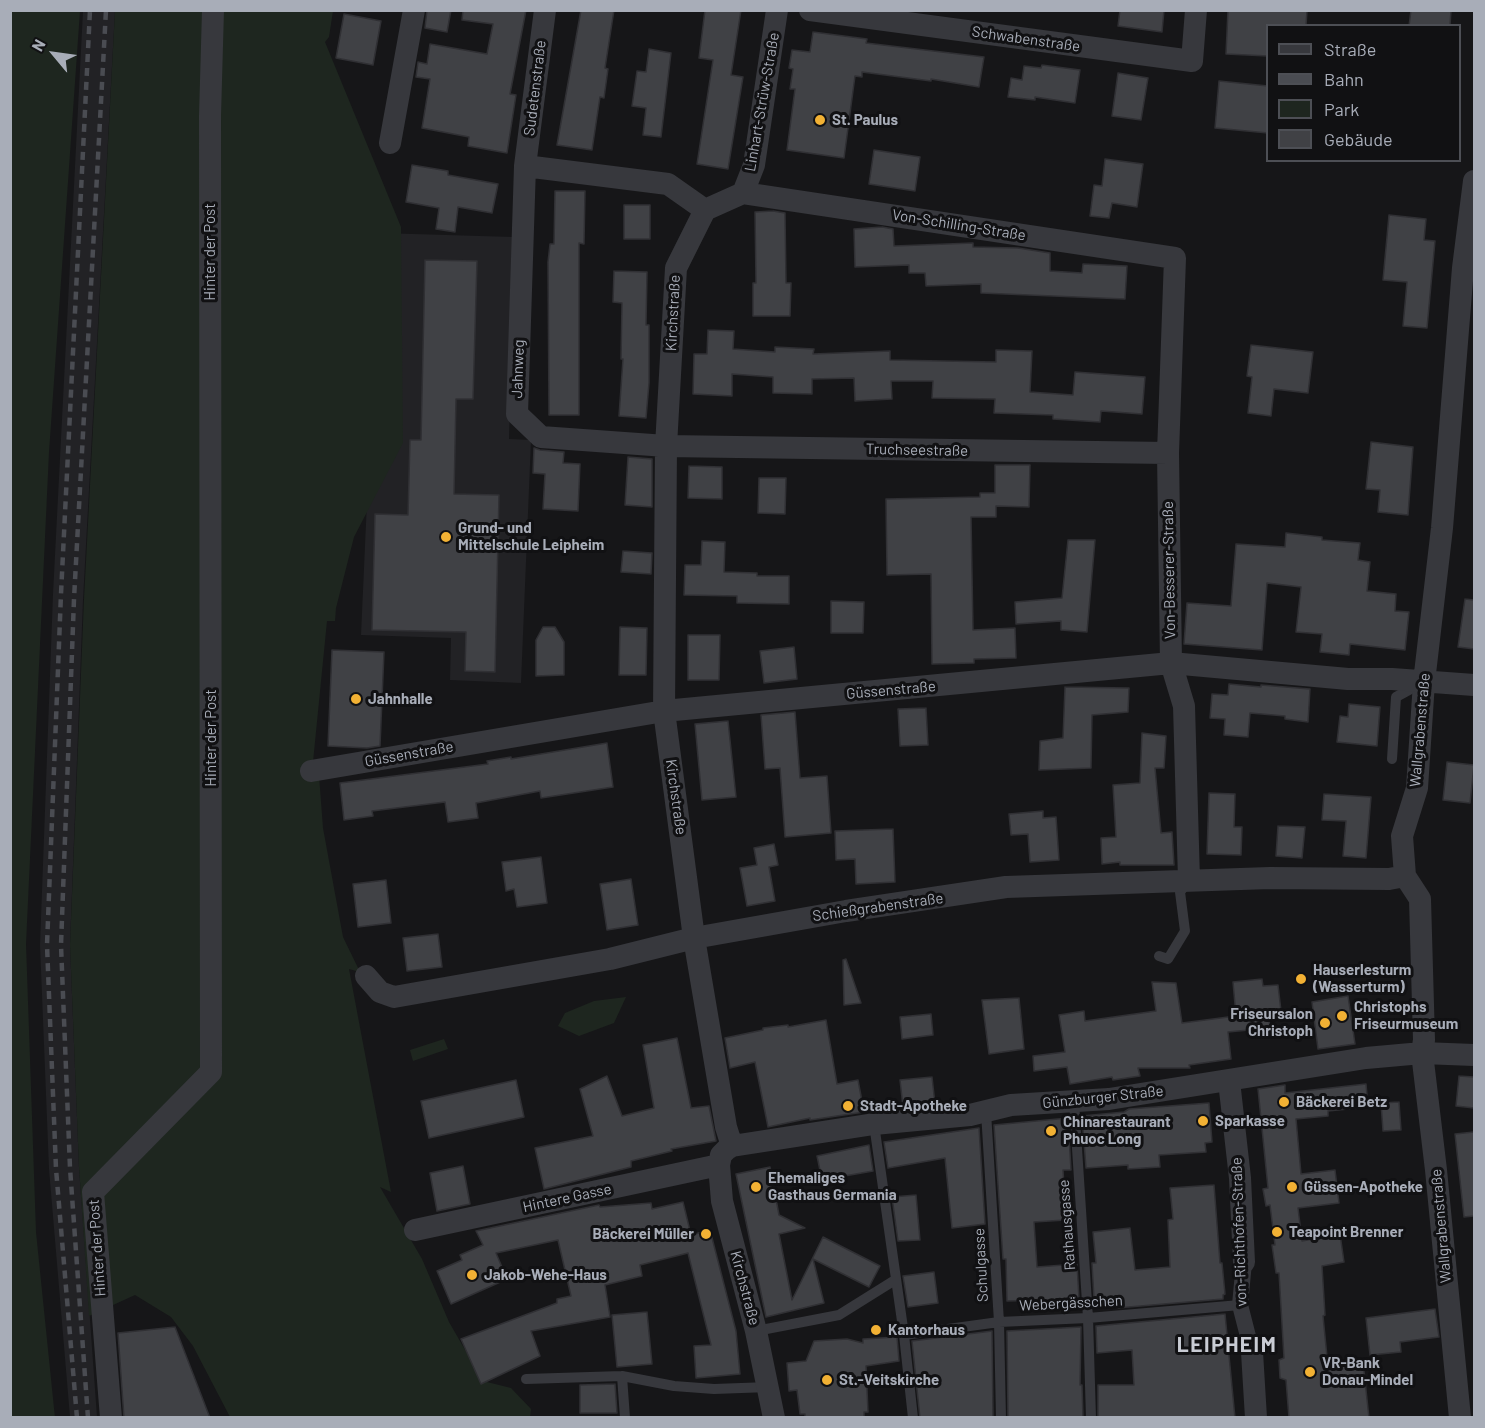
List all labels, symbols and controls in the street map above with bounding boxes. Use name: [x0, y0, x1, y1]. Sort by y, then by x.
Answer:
street label: Schwabenstraße: [971, 22, 1081, 56]
north arrow: [24, 24, 84, 84]
legend: [1266, 24, 1461, 162]
street label: Linhart-Strüw-Straße: [741, 31, 783, 173]
text: N: [27, 36, 49, 54]
text: Straße: [1324, 38, 1376, 60]
street label: Sudetenstraße: [520, 39, 550, 137]
text: Bahn: [1324, 68, 1364, 90]
text: Park: [1324, 98, 1359, 120]
place label: St. Paulus: [832, 111, 898, 129]
marker: St. Paulus: [813, 113, 827, 127]
text: Gebäude: [1324, 128, 1393, 150]
street label: Hinter der Post: [201, 203, 219, 301]
street label: Von-Schilling-Straße: [891, 206, 1027, 244]
street label: Kirchstraße: [662, 274, 684, 352]
street label: Jahnweg: [508, 339, 528, 399]
street label: Truchseestraße: [866, 440, 968, 460]
street label: Von-Besserer-Straße: [1159, 501, 1179, 639]
place label: Grund- und Mittelschule Leipheim: [458, 519, 604, 554]
marker: Grund- und Mittelschule Leipheim: [439, 530, 453, 544]
street label: Wallgrabenstraße: [1406, 672, 1434, 788]
street label: Güssenstraße: [846, 677, 936, 703]
street label: Hinter der Post: [202, 689, 220, 787]
place label: Jahnhalle: [368, 690, 433, 708]
marker: Jahnhalle: [349, 692, 363, 706]
street label: Güssenstraße: [363, 737, 455, 771]
street label: Kirchstraße: [662, 758, 690, 836]
street label: Schießgrabenstraße: [811, 889, 945, 925]
place label: Hauserlesturm (Wasserturm): [1313, 961, 1411, 996]
marker: Hauserlesturm (Wasserturm): [1294, 972, 1308, 986]
place label: Christophs Friseurmuseum: [1354, 998, 1458, 1033]
place label: Friseursalon Christoph: [1230, 1005, 1313, 1040]
marker: Christophs Friseurmuseum: [1335, 1009, 1349, 1023]
marker: Friseursalon Christoph: [1318, 1016, 1332, 1030]
street label: Günzburger Straße: [1042, 1082, 1164, 1112]
place label: Bäckerei Betz: [1296, 1093, 1387, 1111]
marker: Bäckerei Betz: [1277, 1095, 1291, 1109]
place label: Stadt-Apotheke: [860, 1097, 967, 1115]
marker: Stadt-Apotheke: [841, 1099, 855, 1113]
place label: Sparkasse: [1215, 1112, 1285, 1130]
place label: Chinarestaurant Phuoc Long: [1063, 1113, 1171, 1148]
marker: Sparkasse: [1196, 1114, 1210, 1128]
marker: Chinarestaurant Phuoc Long: [1044, 1124, 1058, 1138]
street label: von-Richthofen-Straße: [1227, 1157, 1251, 1307]
street label: Wallgrabenstraße: [1427, 1168, 1455, 1284]
place label: Ehemaliges Gasthaus Germania: [768, 1169, 897, 1204]
place label: Güssen-Apotheke: [1304, 1178, 1423, 1196]
street label: Rathausgasse: [1055, 1179, 1079, 1271]
street label: Hintere Gasse: [521, 1180, 613, 1216]
marker: Ehemaliges Gasthaus Germania: [749, 1180, 763, 1194]
marker: Güssen-Apotheke: [1285, 1180, 1299, 1194]
street label: Hinter der Post: [85, 1199, 109, 1297]
place label: Teapoint Brenner: [1289, 1223, 1403, 1241]
place label: Bäckerei Müller: [593, 1225, 694, 1243]
marker: Teapoint Brenner: [1270, 1225, 1284, 1239]
marker: Bäckerei Müller: [699, 1227, 713, 1241]
street label: Schulgasse: [970, 1228, 992, 1302]
street label: Kirchstraße: [726, 1249, 764, 1327]
place label: Jakob-Wehe-Haus: [484, 1266, 607, 1284]
marker: Jakob-Wehe-Haus: [465, 1268, 479, 1282]
street label: Webergässchen: [1019, 1291, 1123, 1315]
place label: Kantorhaus: [888, 1321, 965, 1339]
marker: Kantorhaus: [869, 1323, 883, 1337]
district label: LEIPHEIM: [1177, 1332, 1277, 1358]
place label: VR-Bank Donau-Mindel: [1322, 1354, 1413, 1389]
marker: VR-Bank Donau-Mindel: [1303, 1365, 1317, 1379]
place label: St.-Veitskirche: [839, 1371, 939, 1389]
marker: St.-Veitskirche: [820, 1373, 834, 1387]

